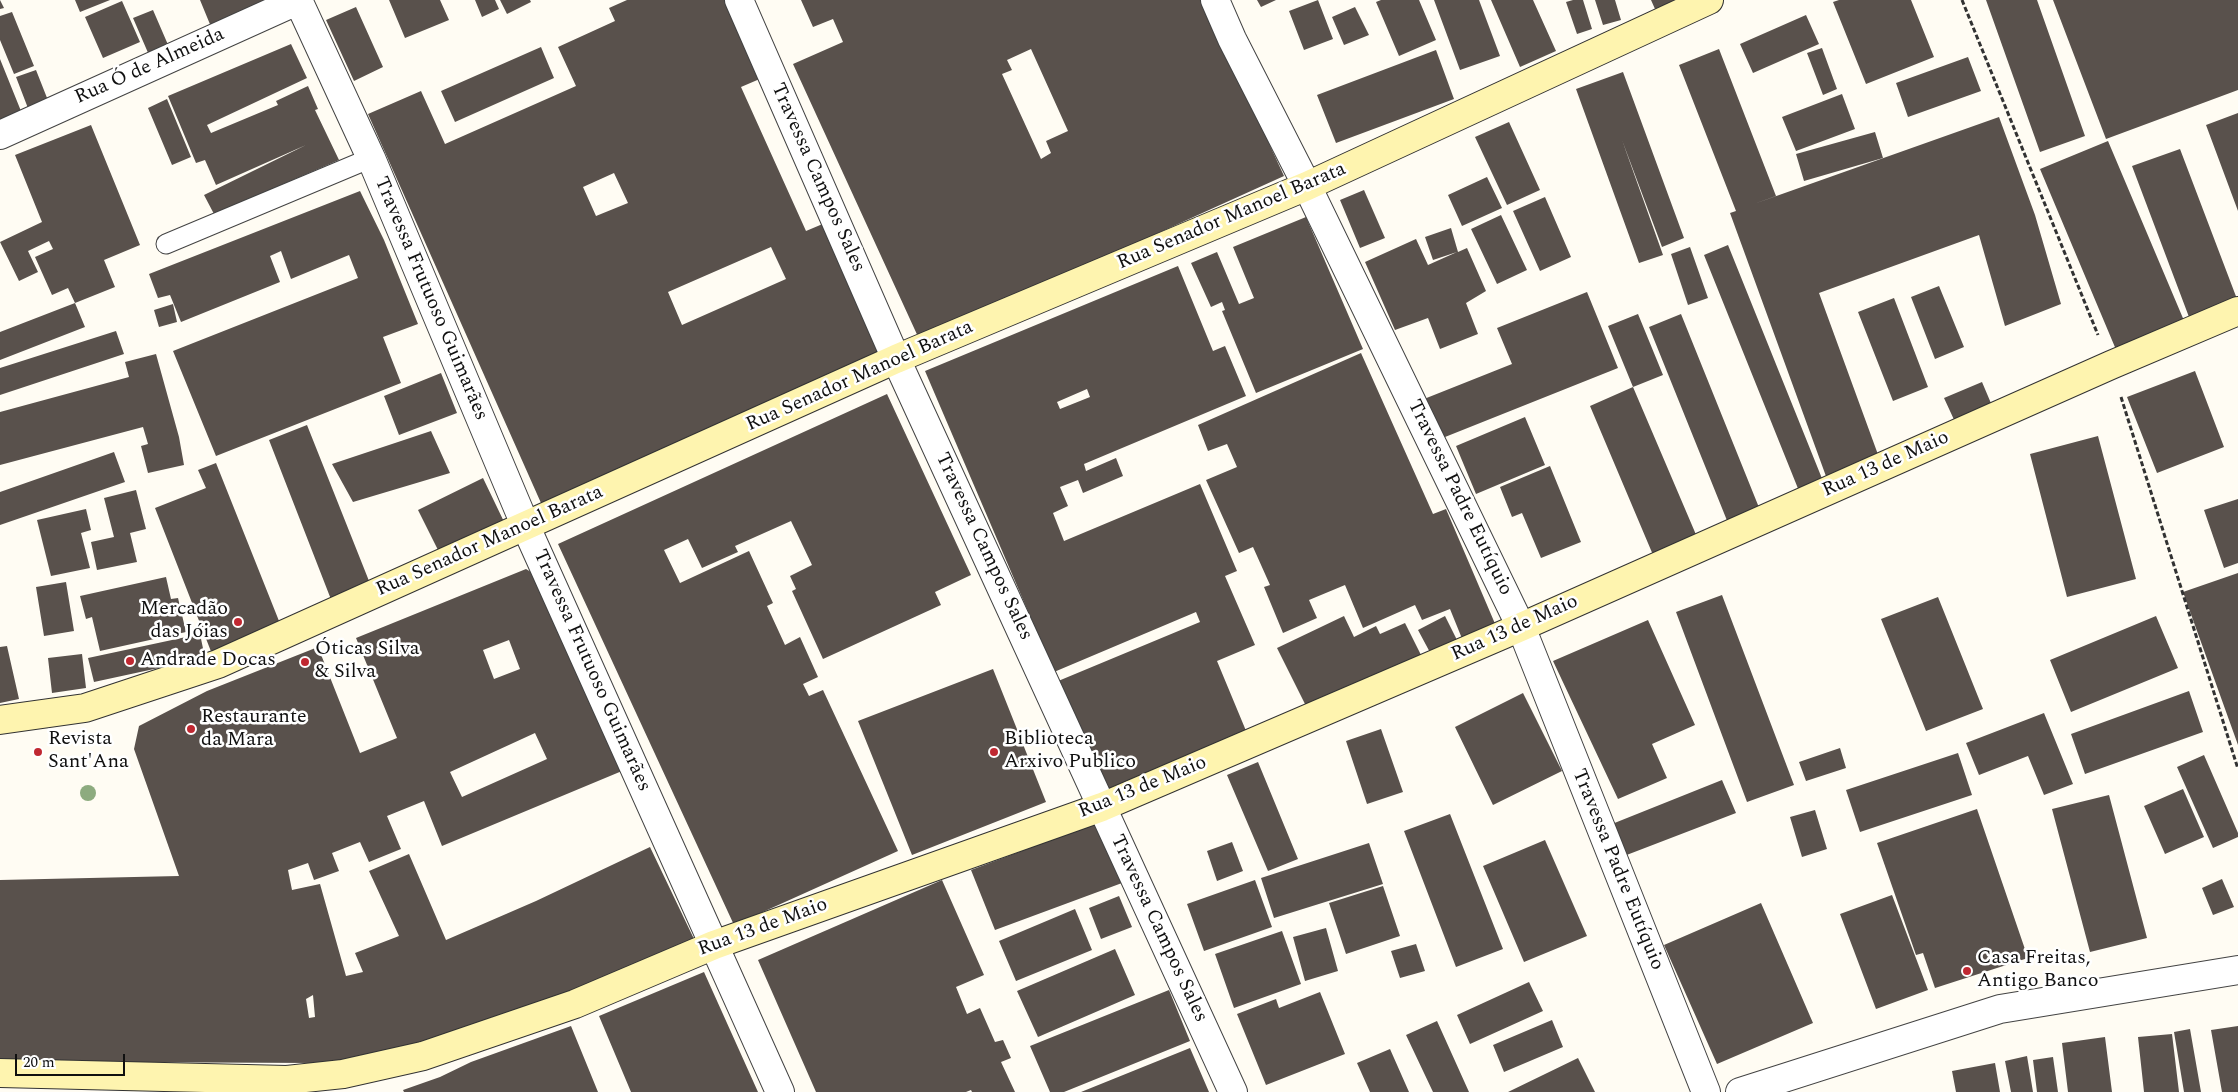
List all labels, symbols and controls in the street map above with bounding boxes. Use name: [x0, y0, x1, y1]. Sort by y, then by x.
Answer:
street label: Rua Ó de Almeida: [72, 23, 228, 111]
street label: Travessa Campos Sales: [765, 80, 869, 276]
street label: Rua Senador Manoel Barata: [1114, 158, 1350, 276]
street label: Travessa Frutuoso Guimarães: [368, 174, 492, 424]
street label: Rua Senador Manoel Barata: [743, 316, 977, 438]
street label: Travessa Padre Eutíquio: [1401, 396, 1517, 600]
street label: Rua 13 de Maio: [1819, 426, 1953, 504]
street label: Travessa Campos Sales: [929, 449, 1037, 645]
street label: Rua Senador Manoel Barata: [373, 481, 607, 603]
street label: Travessa Frutuoso Guimarães: [527, 546, 655, 796]
street label: Rua 13 de Maio: [1448, 590, 1582, 668]
place label: Mercadão das Jóias: [140, 598, 228, 645]
marker: Mercadão das Jóias: [232, 616, 244, 628]
place label: Óticas Silva & Silva: [315, 638, 420, 685]
place label: Andrade Docas: [140, 649, 276, 673]
marker: Andrade Docas: [124, 655, 136, 667]
marker: Óticas Silva & Silva: [299, 656, 311, 668]
place label: Restaurante da Mara: [201, 706, 307, 753]
marker: Restaurante da Mara: [185, 723, 197, 735]
place label: Revista Sant'Ana: [48, 728, 129, 775]
place label: Biblioteca Arxivo Publico: [1004, 728, 1136, 775]
marker: Revista Sant'Ana: [32, 746, 44, 758]
marker: Biblioteca Arxivo Publico: [988, 746, 1000, 758]
street label: Rua 13 de Maio: [1075, 751, 1211, 825]
street label: Travessa Padre Eutíquio: [1566, 766, 1668, 974]
street label: Travessa Campos Sales: [1104, 831, 1212, 1027]
street label: Rua 13 de Maio: [695, 893, 831, 963]
place label: Casa Freitas, Antigo Banco: [1977, 947, 2098, 994]
marker: Casa Freitas, Antigo Banco: [1961, 965, 1973, 977]
scale bar: [18, 1044, 128, 1076]
text: 20 m: [23, 1051, 55, 1074]

